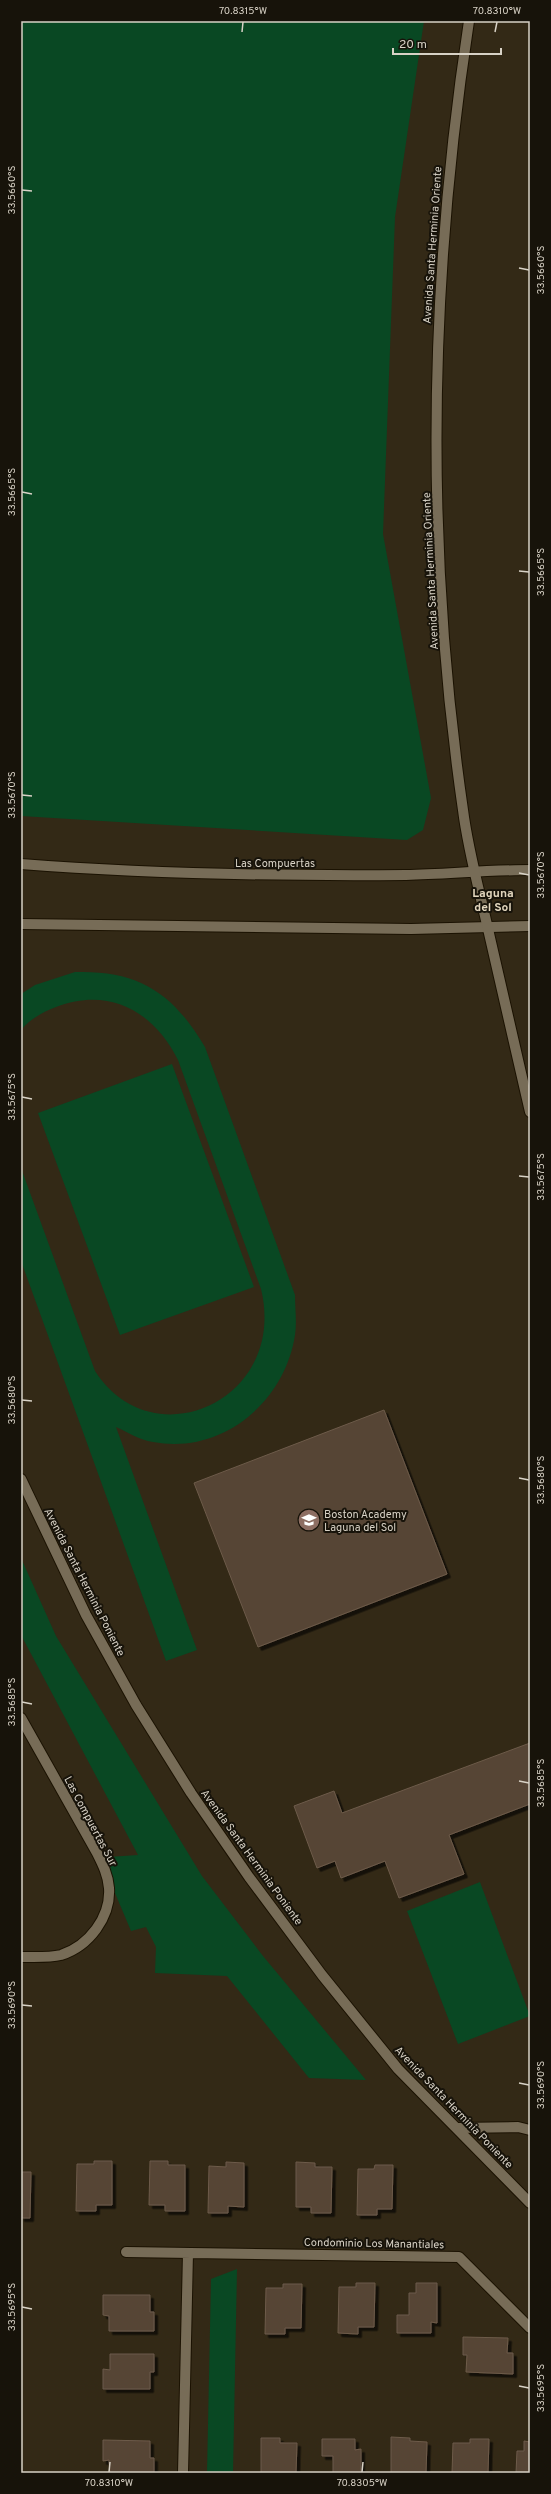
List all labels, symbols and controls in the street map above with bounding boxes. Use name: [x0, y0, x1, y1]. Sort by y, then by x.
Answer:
text: 70.8315°W: [219, 5, 267, 18]
text: 70.8310°W: [473, 5, 521, 18]
scale bar: [393, 30, 501, 56]
text: 20 m: [399, 37, 427, 53]
text: 33.5660°S: [6, 166, 19, 214]
street label: Avenida Santa Herminia Oriente: [421, 166, 445, 324]
text: 33.5660°S: [535, 246, 548, 294]
text: 33.5665°S: [6, 468, 19, 516]
street label: Avenida Santa Herminia Oriente: [420, 492, 442, 650]
text: 33.5665°S: [535, 548, 548, 596]
text: 33.5670°S: [6, 771, 19, 819]
text: 33.5670°S: [535, 851, 548, 899]
street label: Las Compuertas: [235, 857, 315, 871]
district label: Laguna del Sol: [472, 886, 514, 916]
text: 33.5675°S: [6, 1073, 19, 1121]
text: 33.5675°S: [535, 1153, 548, 1201]
text: 33.5680°S: [6, 1376, 19, 1424]
text: 33.5680°S: [535, 1456, 548, 1504]
street label: Avenida Santa Herminia Poniente: [41, 1506, 128, 1659]
school or university icon: Boston Academy Laguna del Sol: [296, 1507, 322, 1533]
place label: Boston Academy Laguna del Sol: [324, 1508, 407, 1535]
text: 33.5685°S: [6, 1678, 19, 1726]
text: 33.5685°S: [535, 1759, 548, 1807]
street label: Las Compuertas Sur: [60, 1774, 120, 1870]
street label: Avenida Santa Herminia Poniente: [197, 1787, 305, 1928]
text: 33.5690°S: [6, 1981, 19, 2029]
street label: Avenida Santa Herminia Poniente: [391, 2044, 516, 2172]
text: 33.5690°S: [535, 2061, 548, 2109]
street label: Condominio Los Manantiales: [304, 2236, 444, 2252]
text: 33.5695°S: [6, 2283, 19, 2331]
text: 33.5695°S: [535, 2364, 548, 2412]
text: 70.8310°W: [85, 2477, 133, 2490]
text: 70.8305°W: [337, 2477, 387, 2490]

